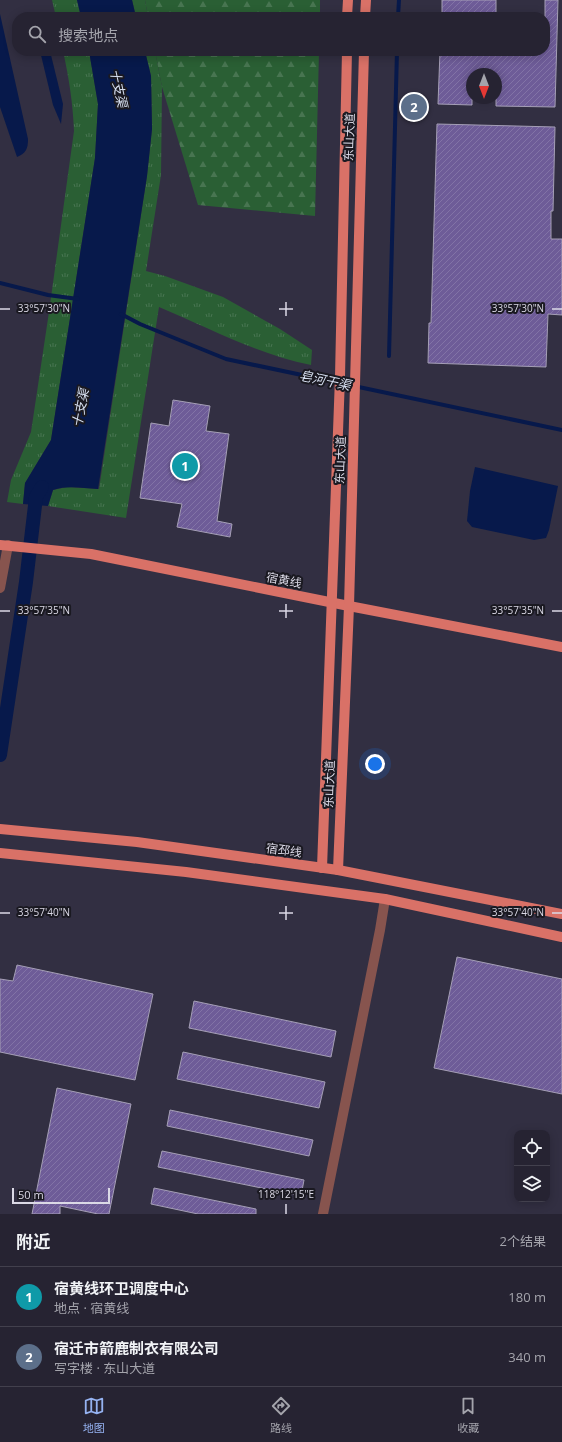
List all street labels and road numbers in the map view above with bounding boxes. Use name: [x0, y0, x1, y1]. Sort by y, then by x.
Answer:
street label: 东山大道: [340, 113, 358, 161]
street label: 东山大道: [331, 436, 349, 484]
street label: 宿黄线: [265, 568, 303, 592]
street label: 东山大道: [320, 760, 338, 808]
street label: 宿邳线: [265, 839, 303, 861]

